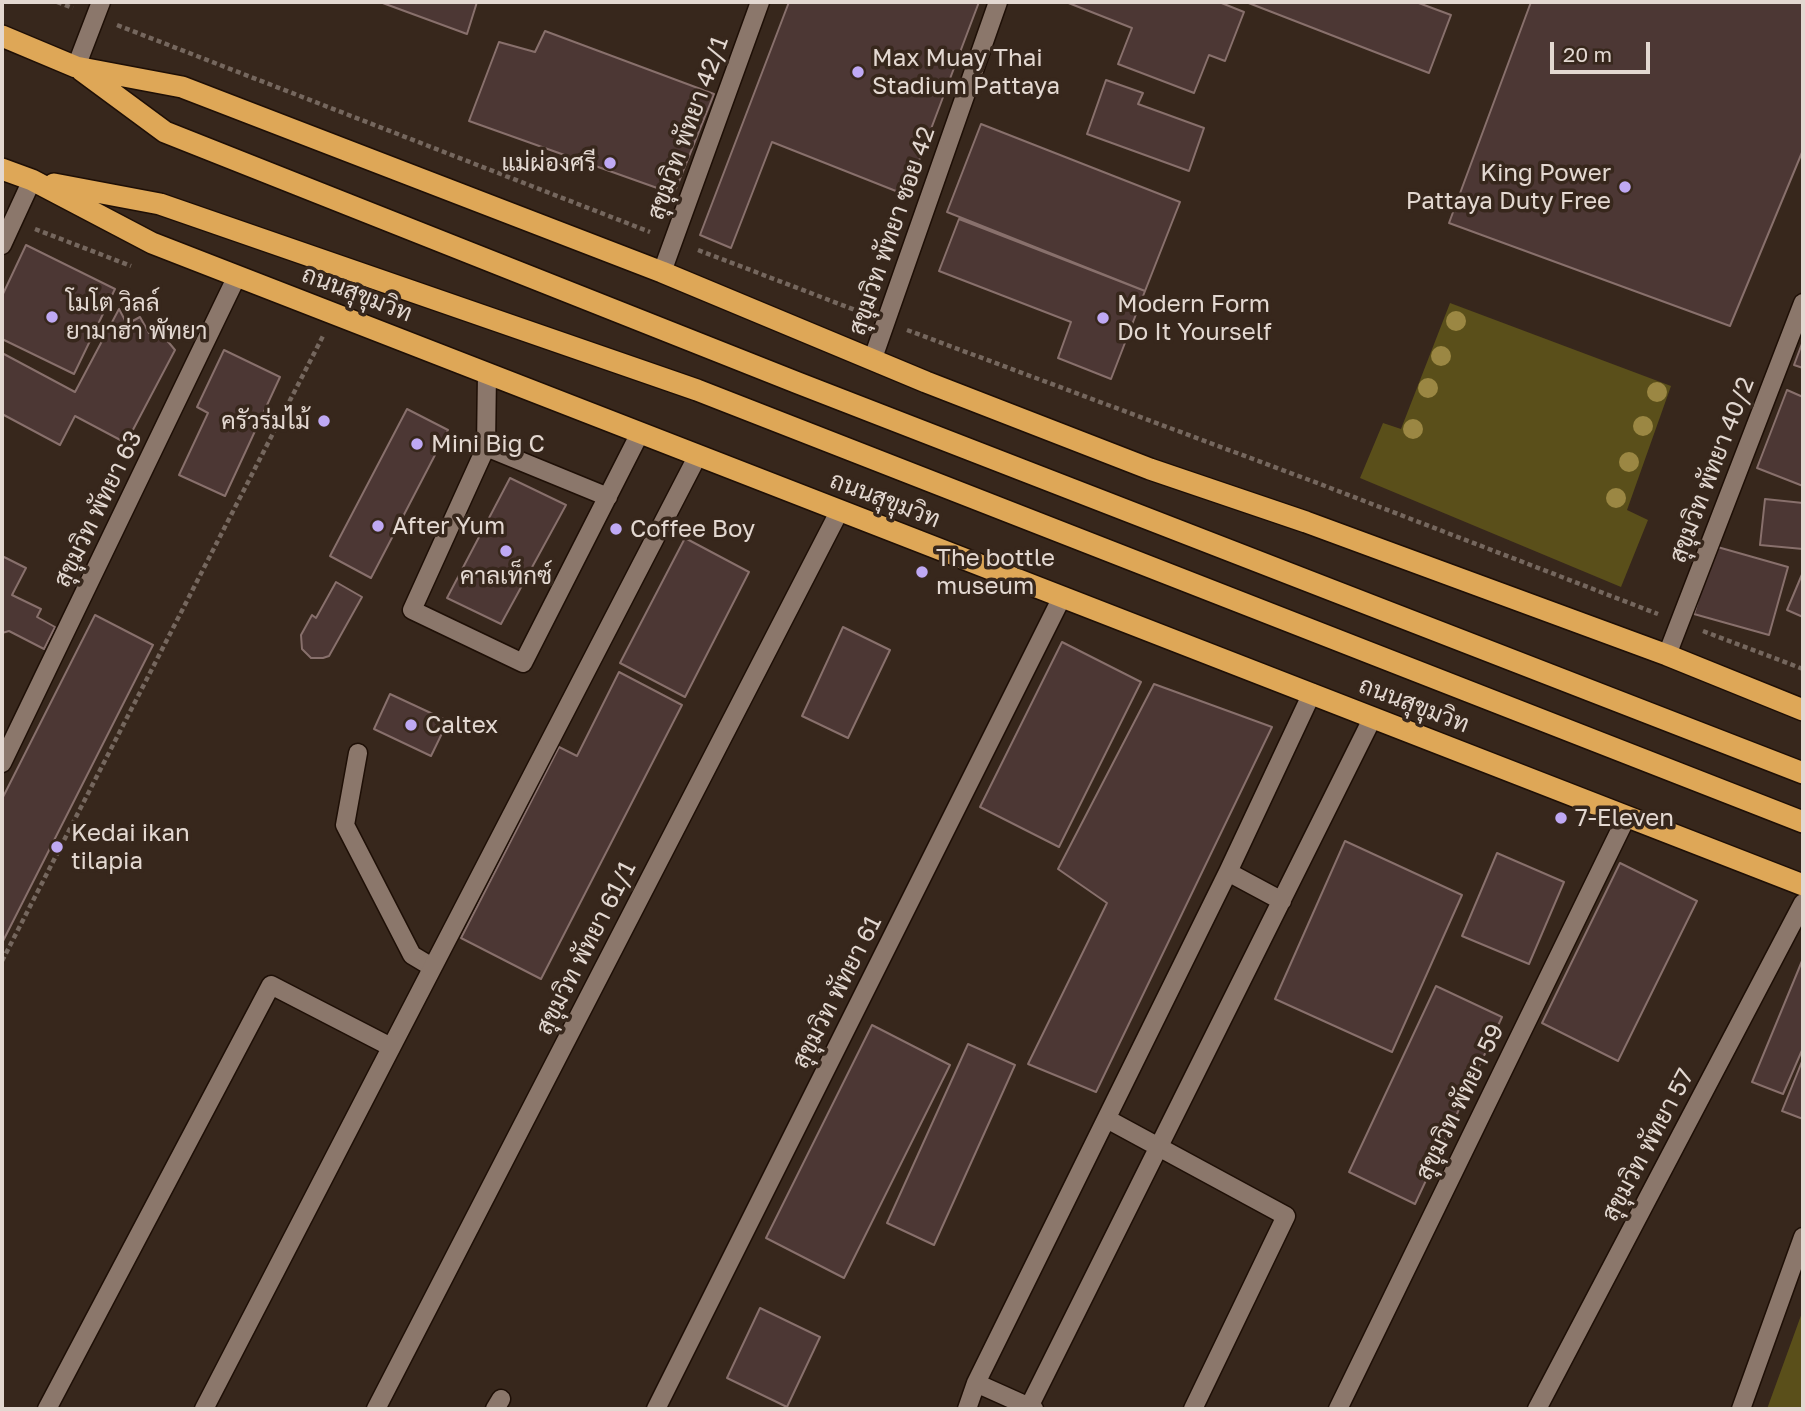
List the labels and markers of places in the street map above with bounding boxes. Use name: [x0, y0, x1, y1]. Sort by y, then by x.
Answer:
place label: Max Muay Thai Stadium Pattaya: [872, 44, 1060, 100]
marker: Max Muay Thai Stadium Pattaya: [850, 64, 866, 80]
place label: แม่ผ่องศรี: [501, 149, 596, 177]
marker: แม่ผ่องศรี: [602, 155, 618, 171]
place label: King Power Pattaya Duty Free: [1406, 159, 1611, 215]
marker: King Power Pattaya Duty Free: [1617, 179, 1633, 195]
place label: โมโต วิลล์ ยามาฮ่า พัทยา: [66, 289, 207, 345]
place label: Modern Form Do It Yourself: [1117, 290, 1272, 346]
marker: โมโต วิลล์ ยามาฮ่า พัทยา: [44, 309, 60, 325]
marker: Modern Form Do It Yourself: [1095, 310, 1111, 326]
place label: ครัวร่มไม้: [221, 407, 310, 435]
marker: ครัวร่มไม้: [316, 413, 332, 429]
place label: Mini Big C: [431, 430, 545, 458]
marker: Mini Big C: [409, 436, 425, 452]
place label: After Yum: [392, 512, 505, 540]
place label: Coffee Boy: [630, 515, 755, 543]
marker: After Yum: [370, 518, 386, 534]
marker: Coffee Boy: [608, 521, 624, 537]
marker: คาลเท็กซ์: [498, 543, 514, 559]
place label: The bottle museum: [936, 544, 1055, 600]
place label: คาลเท็กซ์: [460, 562, 552, 590]
marker: The bottle museum: [914, 564, 930, 580]
place label: Caltex: [425, 711, 498, 739]
marker: Caltex: [403, 717, 419, 733]
place label: 7-Eleven: [1575, 804, 1674, 832]
marker: 7-Eleven: [1553, 810, 1569, 826]
place label: Kedai ikan tilapia: [71, 819, 190, 875]
marker: Kedai ikan tilapia: [49, 839, 65, 855]

